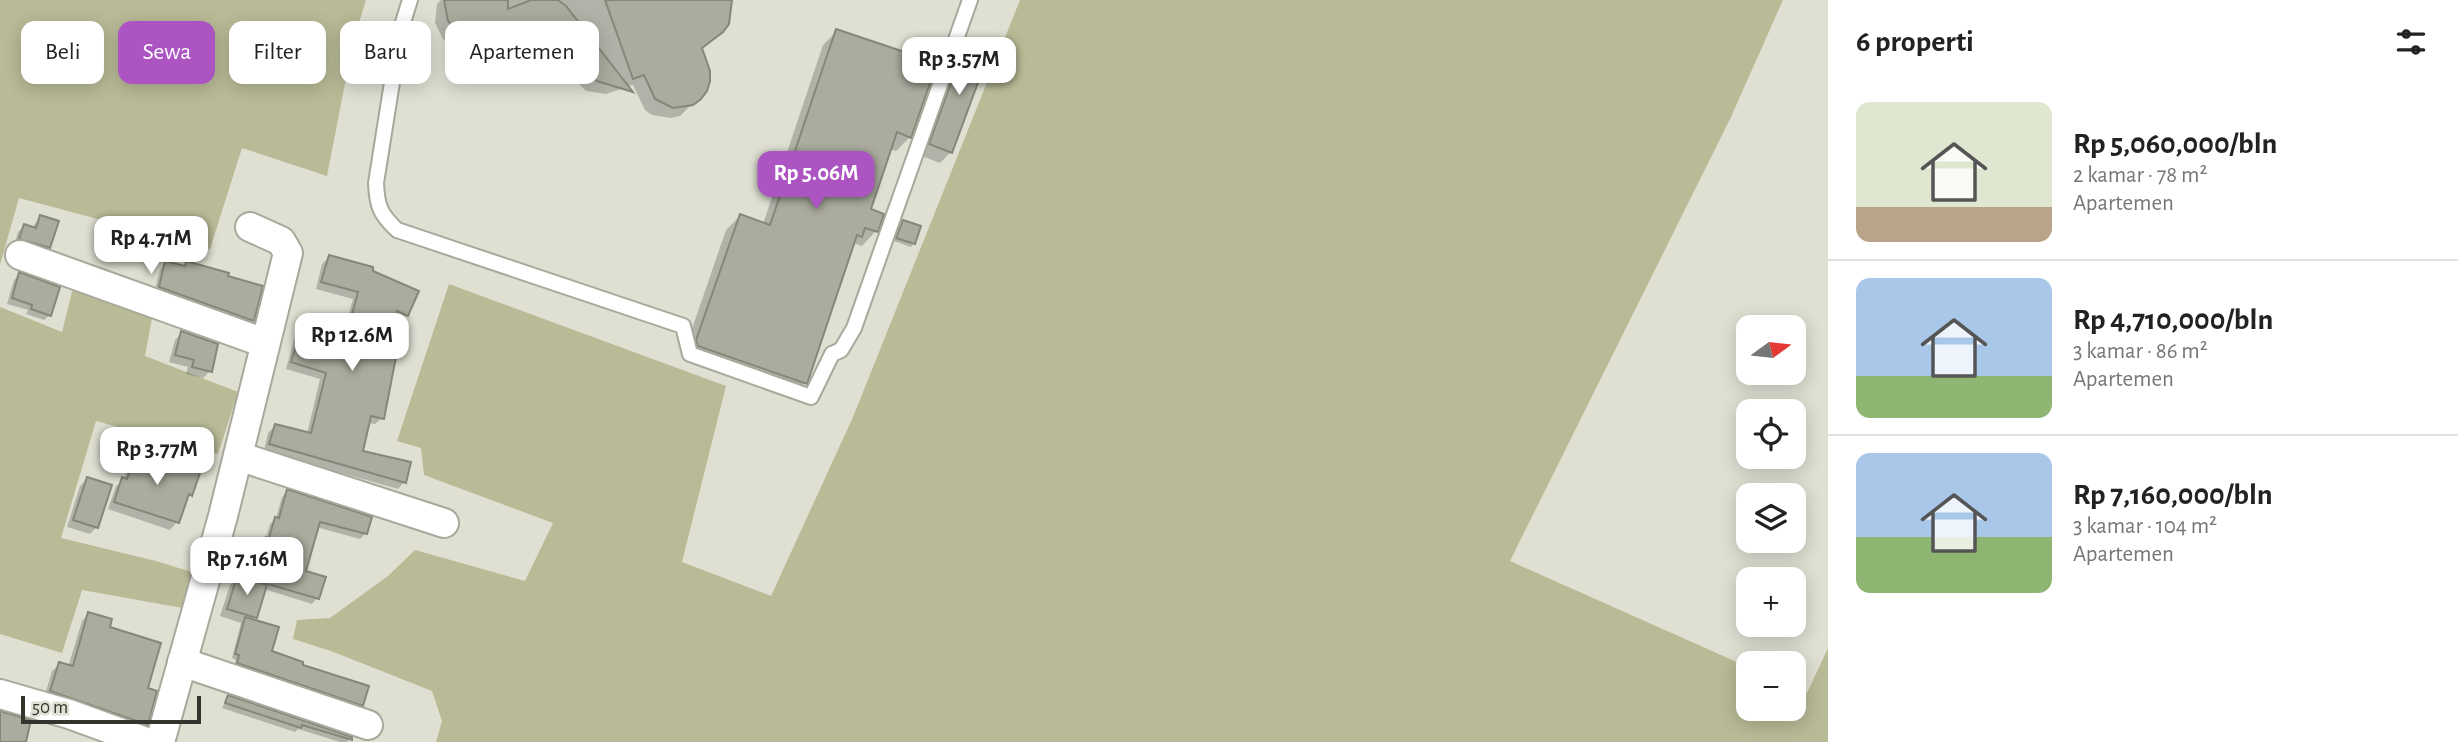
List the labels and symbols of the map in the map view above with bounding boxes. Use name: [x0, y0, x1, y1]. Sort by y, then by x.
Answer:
pin: Rp 3.57M: [887, 38, 1031, 97]
pin: Rp 5.06M: [744, 152, 888, 211]
pin: Rp 4.71M: [79, 216, 223, 276]
pin: Rp 12.6M: [280, 314, 424, 373]
north arrow: [1736, 315, 1806, 385]
pin: Rp 3.77M: [85, 428, 229, 487]
pin: Rp 7.16M: [175, 538, 319, 597]
scale bar: [21, 693, 201, 725]

